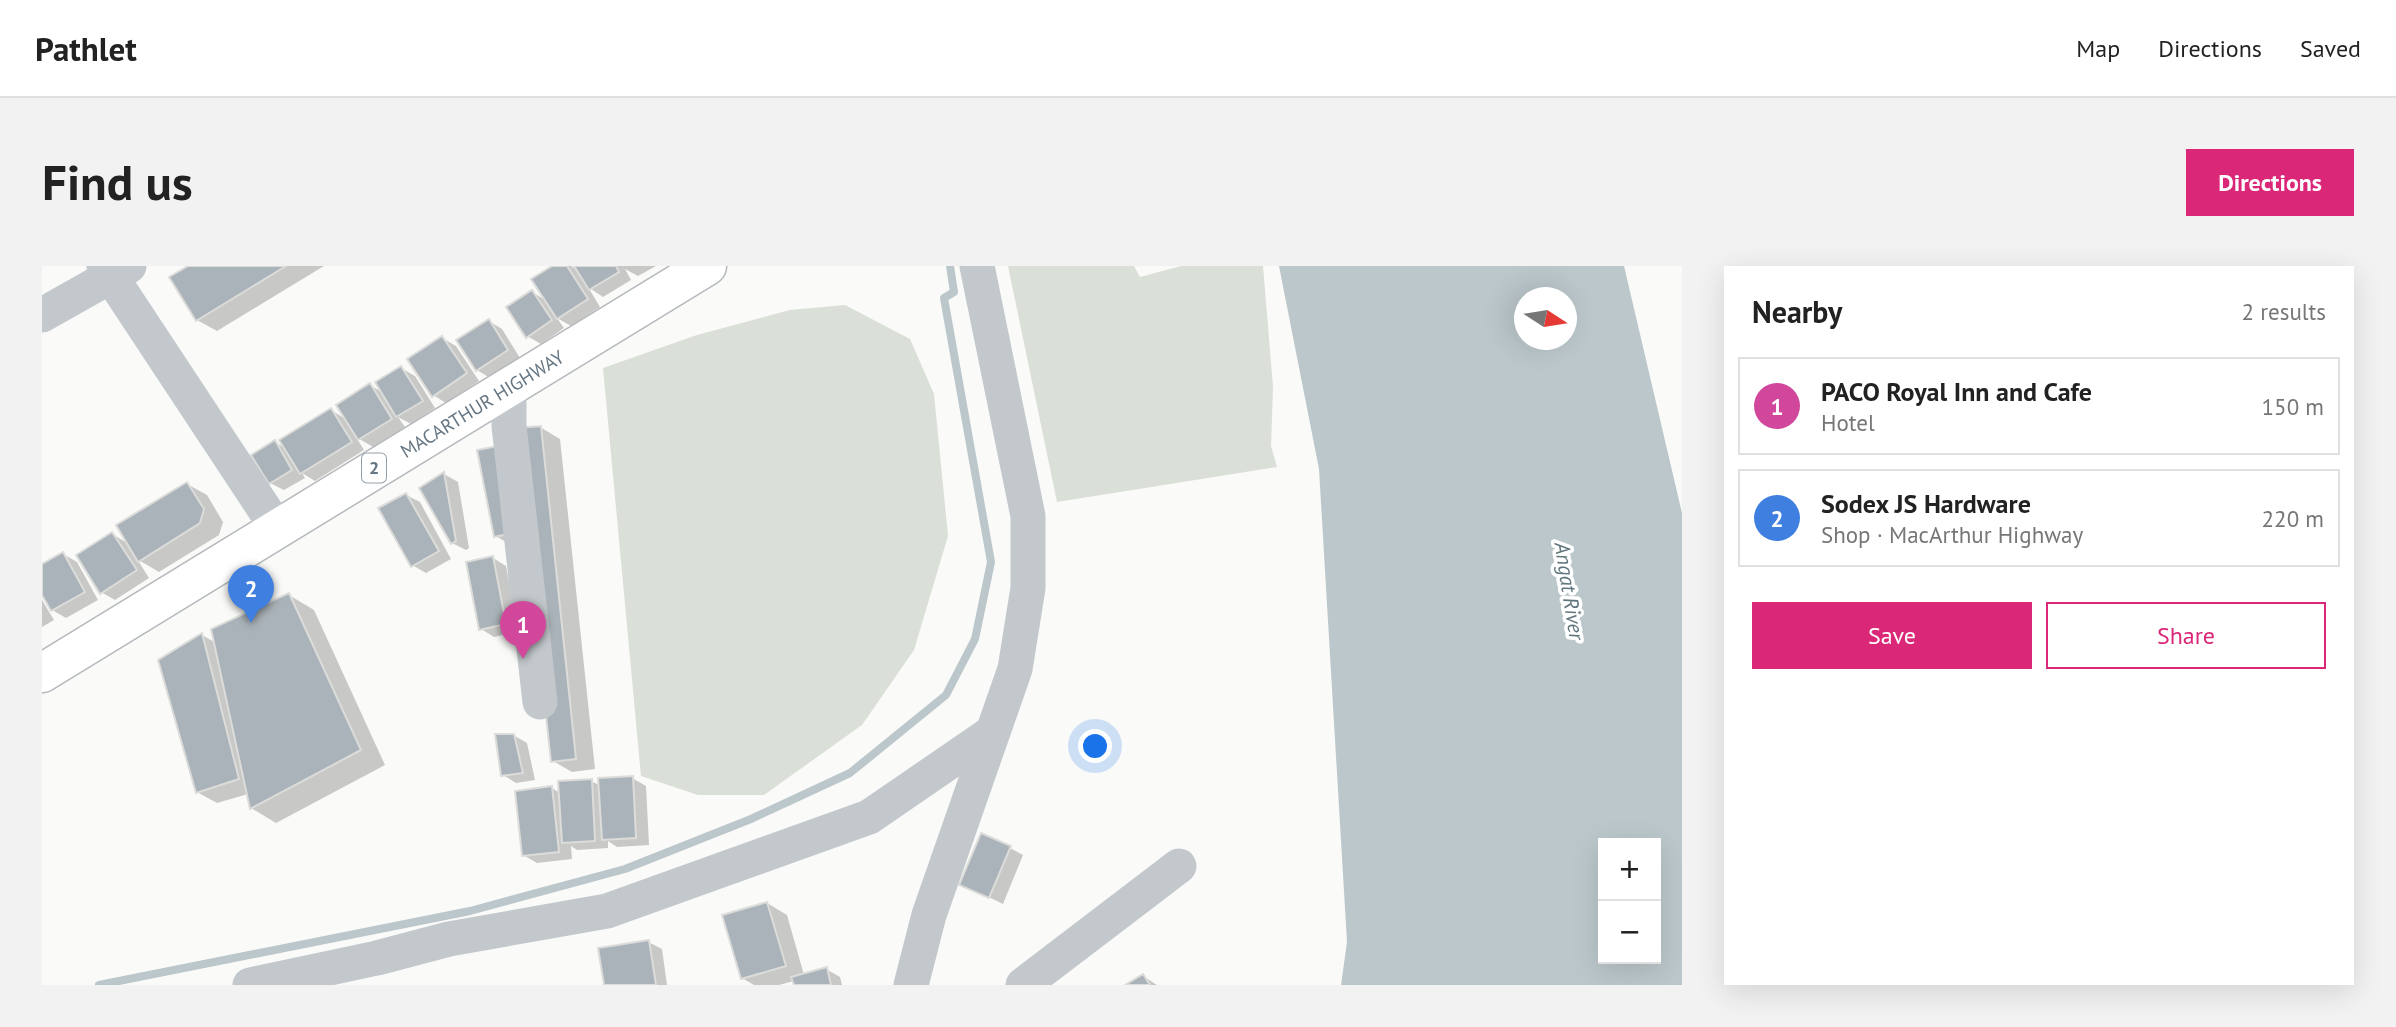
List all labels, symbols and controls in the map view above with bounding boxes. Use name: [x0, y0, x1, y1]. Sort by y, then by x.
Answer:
text: Pathlet: [35, 27, 137, 70]
text: Map: [2076, 33, 2120, 64]
text: Directions: [2158, 33, 2262, 64]
text: Saved: [2300, 33, 2361, 64]
button: Directions: [2186, 149, 2354, 216]
text: Find us: [42, 150, 193, 214]
north arrow: [1514, 287, 1577, 350]
text: Nearby: [1752, 292, 1842, 331]
text: 2 results: [2242, 297, 2326, 326]
street label: MACARTHUR HIGHWAY: [396, 344, 569, 463]
text: PACO Royal Inn and Cafe: [1821, 375, 2092, 408]
text: 1: [1770, 392, 1784, 421]
text: 150 m: [2262, 392, 2324, 421]
text: Hotel: [1821, 408, 1875, 437]
road number: 2: [362, 454, 386, 482]
text: Sodex JS Hardware: [1821, 487, 2031, 520]
text: 2: [1770, 504, 1784, 533]
text: 220 m: [2262, 504, 2324, 533]
text: Shop · MacArthur Highway: [1821, 520, 2083, 549]
water label: Angat River: [1548, 539, 1591, 644]
pin: 2: [228, 565, 274, 623]
pin: 1: [500, 601, 546, 659]
button: Save: [1752, 602, 2032, 669]
button: Share: [2046, 602, 2326, 669]
your location: [1078, 729, 1112, 763]
map controls: [1598, 838, 1661, 964]
button: +: [1598, 838, 1661, 901]
button: −: [1598, 901, 1661, 964]

